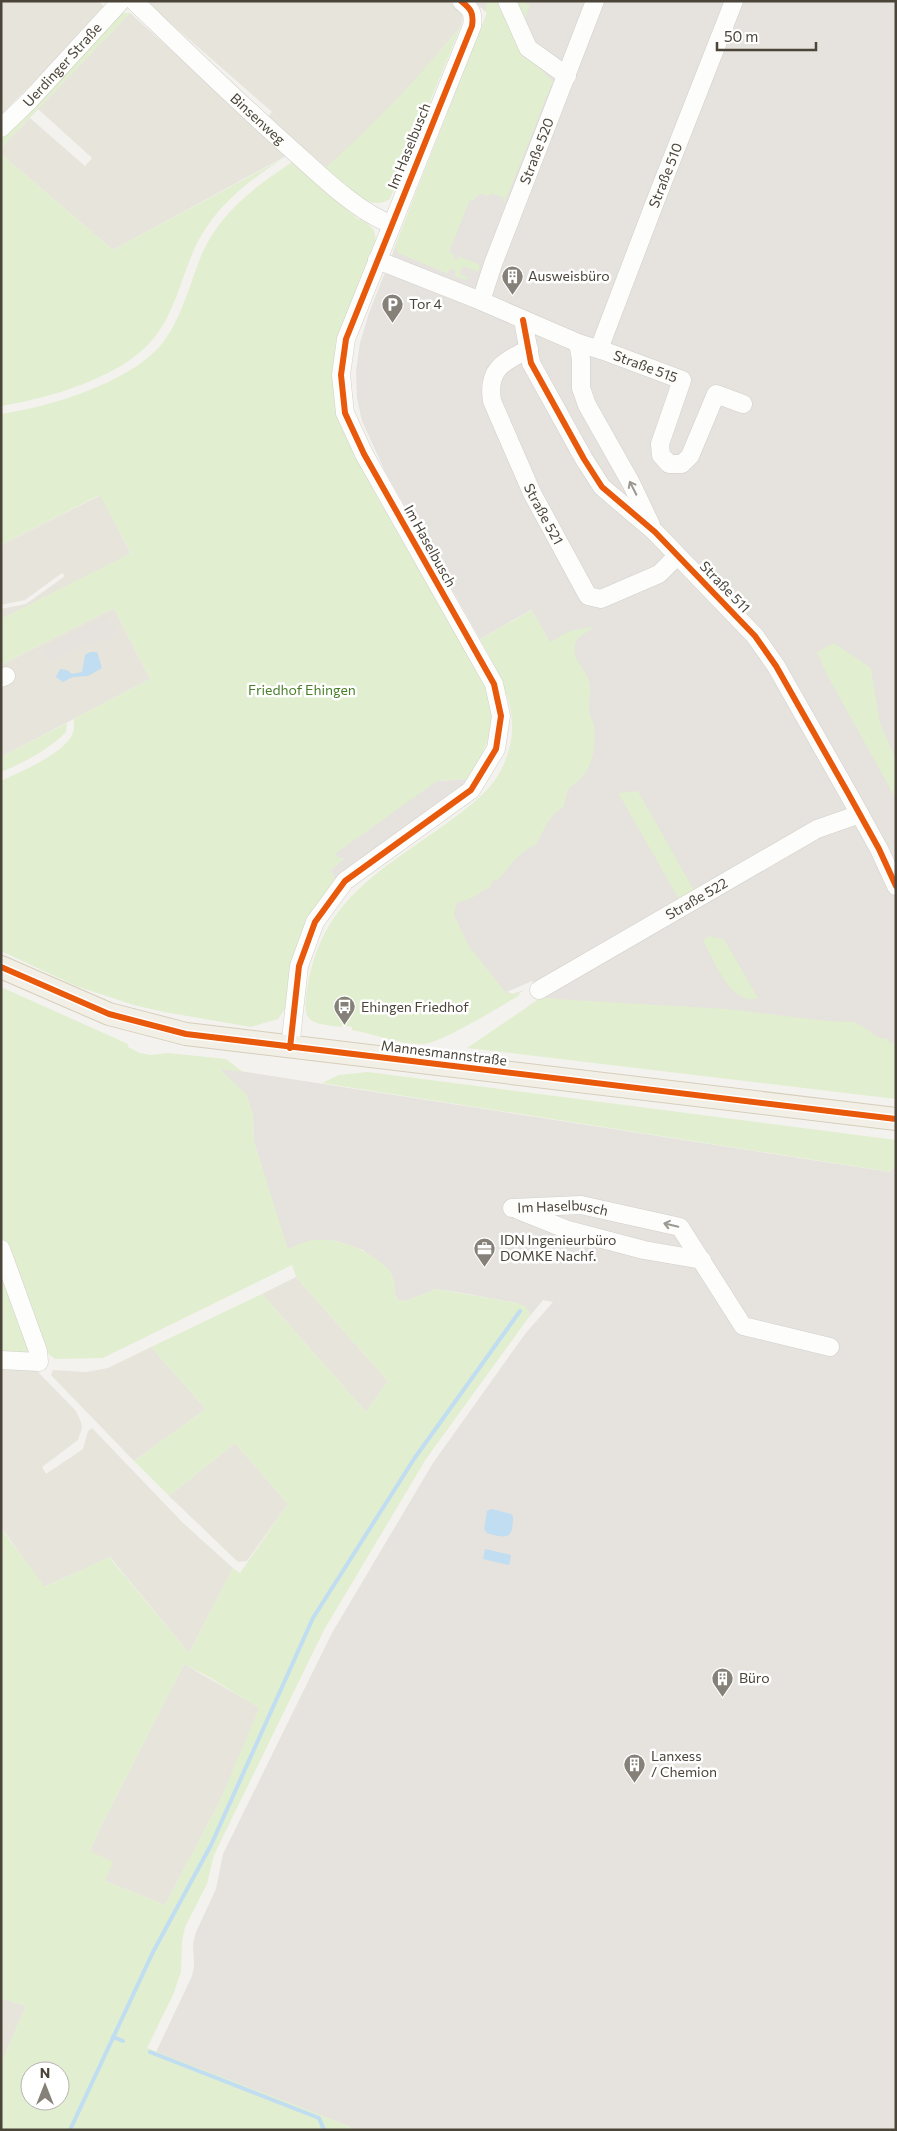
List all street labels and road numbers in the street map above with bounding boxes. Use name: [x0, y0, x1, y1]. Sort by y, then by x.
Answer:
street label: Uerdinger Straße: [19, 19, 105, 110]
street label: Binsenweg: [227, 89, 289, 148]
street label: Im Haselbusch: [384, 100, 434, 191]
street label: Straße 520: [516, 115, 557, 187]
street label: Straße 510: [645, 140, 685, 210]
street label: Straße 515: [611, 346, 680, 386]
street label: Straße 521: [521, 481, 567, 547]
street label: Im Haselbusch: [401, 502, 460, 590]
street label: Straße 511: [697, 557, 754, 616]
street label: Straße 522: [662, 874, 730, 923]
street label: Mannesmannstraße: [380, 1036, 508, 1069]
street label: Im Haselbusch: [517, 1196, 610, 1219]

